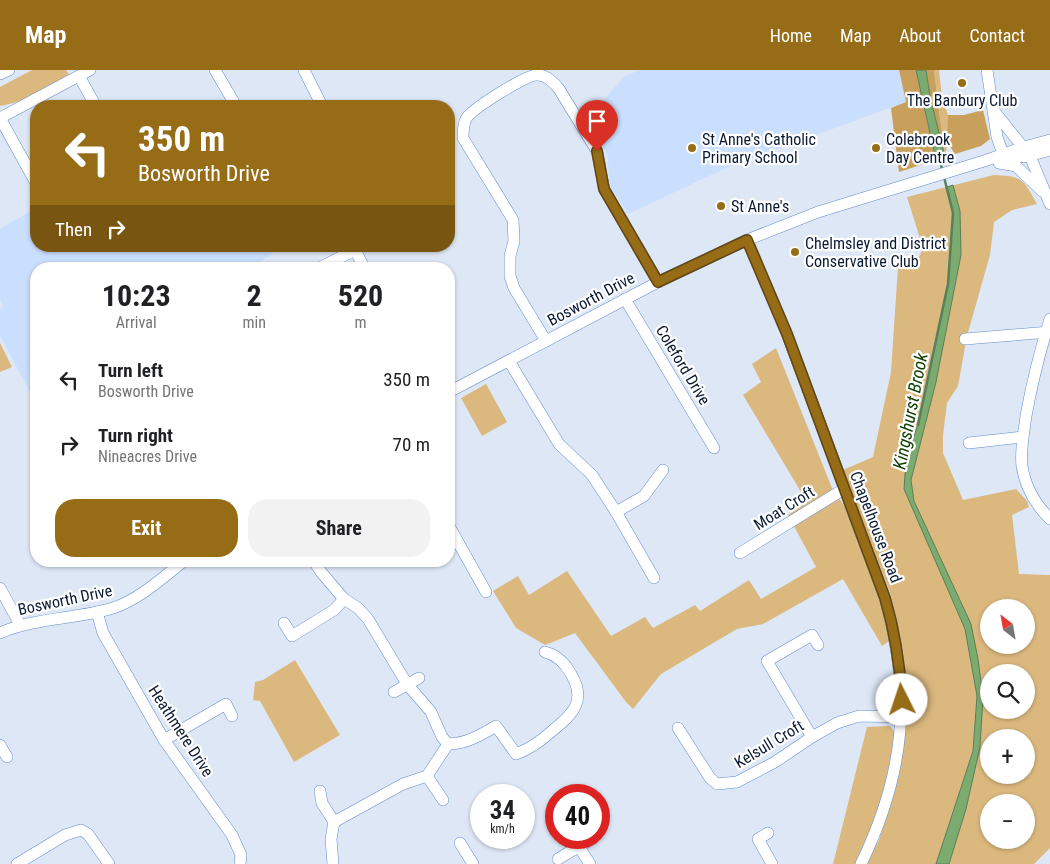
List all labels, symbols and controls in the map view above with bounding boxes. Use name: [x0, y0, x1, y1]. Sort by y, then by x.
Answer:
text: Map: [25, 21, 66, 49]
text: Home: [770, 25, 812, 46]
text: Map: [840, 25, 871, 46]
text: About: [899, 25, 941, 46]
text: Contact: [969, 25, 1025, 46]
marker: The Banbury Club: [956, 77, 968, 89]
place label: The Banbury Club: [907, 91, 1017, 110]
pin: [576, 100, 618, 151]
icon: arrive: [583, 107, 611, 135]
text: 350 m: [138, 119, 225, 160]
icon: left: [55, 120, 120, 185]
place label: St Anne's Catholic Primary School: [702, 130, 816, 167]
place label: Colebrook Day Centre: [886, 130, 954, 167]
marker: St Anne's Catholic Primary School: [686, 142, 698, 154]
marker: Colebrook Day Centre: [870, 142, 882, 154]
text: Bosworth Drive: [138, 161, 270, 186]
place label: St Anne's: [731, 197, 789, 216]
marker: St Anne's: [715, 200, 727, 212]
icon: right: [102, 215, 130, 243]
text: Then: [55, 218, 92, 241]
place label: Chelmsley and District Conservative Club: [805, 234, 947, 271]
marker: Chelmsley and District Conservative Club: [789, 246, 801, 258]
street label: Bosworth Drive: [544, 268, 638, 330]
text: 10:23: [102, 278, 171, 313]
text: 2: [247, 278, 262, 313]
text: 520: [338, 278, 383, 313]
text: Arrival: [116, 313, 157, 332]
text: min: [242, 313, 266, 332]
text: m: [354, 313, 366, 332]
street label: Coleford Drive: [652, 322, 714, 408]
water label: Kingshurst Brook: [888, 350, 932, 471]
text: Turn left: [98, 359, 163, 382]
icon: left: [55, 366, 83, 394]
text: 350 m: [383, 368, 430, 391]
text: Bosworth Drive: [98, 382, 194, 401]
text: Turn right: [98, 424, 173, 447]
icon: right: [55, 431, 83, 459]
text: 70 m: [393, 433, 430, 456]
text: Nineacres Drive: [98, 447, 197, 466]
street label: Chapelhouse Road: [846, 469, 906, 585]
street label: Moat Croft: [750, 482, 818, 534]
button: Exit: [55, 499, 238, 557]
button: Share: [248, 499, 430, 557]
street label: Bosworth Drive: [16, 581, 114, 619]
north arrow: [980, 599, 1035, 654]
map controls: [980, 599, 1035, 849]
button: search: [980, 664, 1035, 719]
position arrow: [875, 673, 927, 725]
street label: Heathmere Drive: [144, 682, 218, 780]
street label: Kelsull Croft: [731, 716, 807, 772]
button: +: [980, 729, 1035, 784]
speed limit sign: 40: [545, 784, 610, 849]
button: −: [980, 794, 1035, 849]
text: 34: [490, 796, 515, 825]
text: km/h: [490, 822, 515, 836]

